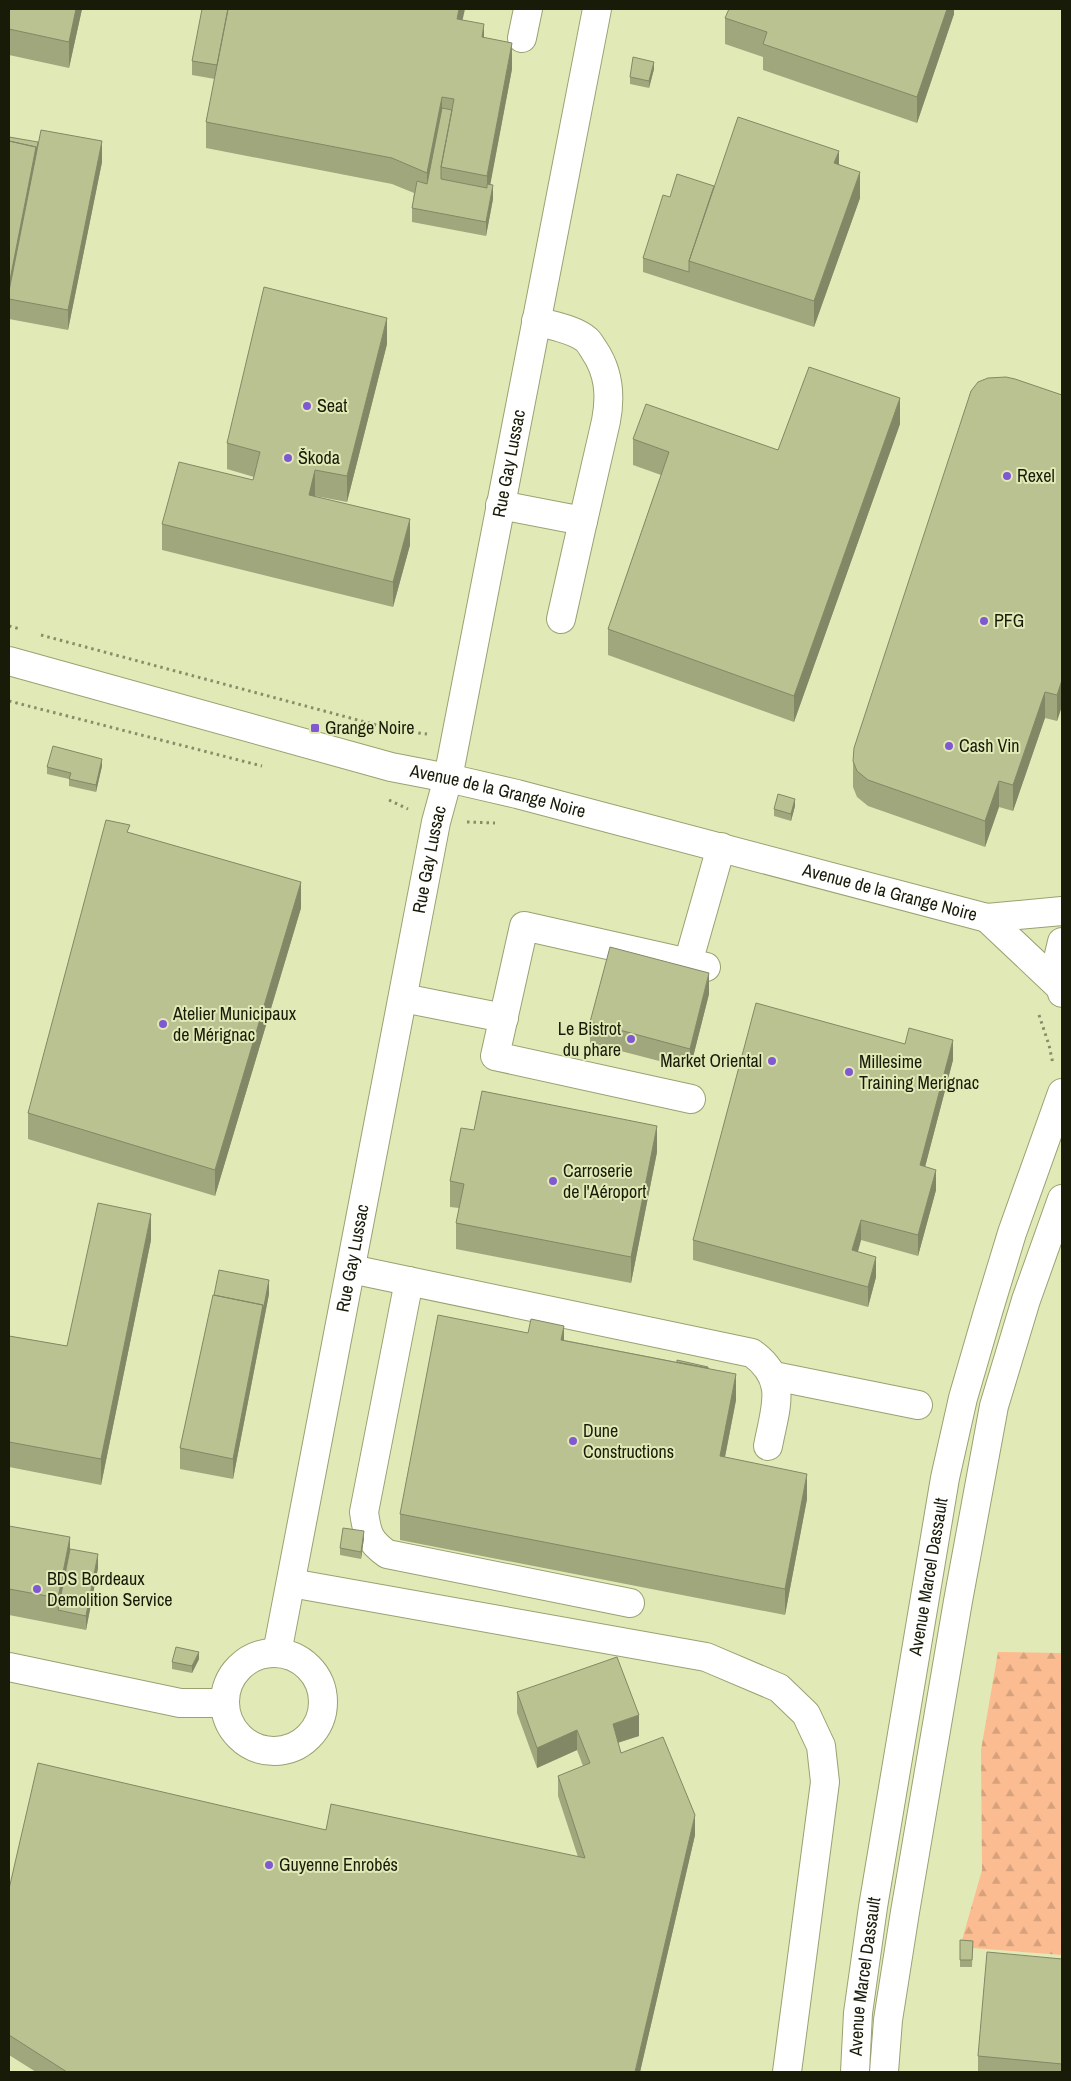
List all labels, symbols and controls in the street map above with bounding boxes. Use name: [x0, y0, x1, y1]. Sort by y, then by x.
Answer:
place label: Seat: [317, 393, 347, 418]
marker: Seat: [301, 400, 313, 412]
street label: Rue Gay Lussac: [486, 407, 531, 519]
place label: Škoda: [298, 445, 340, 470]
marker: Škoda: [282, 452, 294, 464]
place label: Rexel: [1017, 463, 1055, 488]
marker: Rexel: [1001, 470, 1013, 482]
place label: PFG: [994, 608, 1024, 633]
marker: PFG: [978, 615, 990, 627]
place label: Grange Noire: [325, 715, 414, 740]
marker: Grange Noire: [309, 722, 321, 734]
place label: Cash Vin: [959, 733, 1019, 758]
marker: Cash Vin: [943, 740, 955, 752]
street label: Avenue de la Grange Noire: [407, 758, 588, 824]
street label: Rue Gay Lussac: [406, 803, 452, 915]
street label: Avenue de la Grange Noire: [799, 857, 980, 927]
place label: Atelier Municipaux de Mérignac: [172, 1001, 297, 1047]
place label: Le Bistrot du phare: [558, 1016, 621, 1062]
marker: Atelier Municipaux de Mérignac: [157, 1018, 169, 1030]
marker: Le Bistrot du phare: [625, 1033, 637, 1045]
place label: Market Oriental: [660, 1048, 762, 1073]
place label: Millesime Training Merignac: [859, 1049, 979, 1095]
marker: Market Oriental: [766, 1055, 778, 1067]
marker: Millesime Training Merignac: [843, 1066, 855, 1078]
place label: Carroserie de l'Aéroport: [563, 1158, 646, 1204]
marker: Carroserie de l'Aéroport: [547, 1175, 559, 1187]
street label: Rue Gay Lussac: [330, 1202, 375, 1314]
place label: Dune Constructions: [583, 1418, 674, 1464]
marker: Dune Constructions: [567, 1435, 579, 1447]
street label: Avenue Marcel Dassault: [902, 1496, 953, 1659]
place label: BDS Bordeaux Demolition Service: [47, 1566, 173, 1612]
marker: BDS Bordeaux Demolition Service: [31, 1583, 43, 1595]
place label: Guyenne Enrobés: [279, 1852, 398, 1877]
marker: Guyenne Enrobés: [263, 1859, 275, 1871]
street label: Avenue Marcel Dassault: [843, 1895, 886, 2058]

